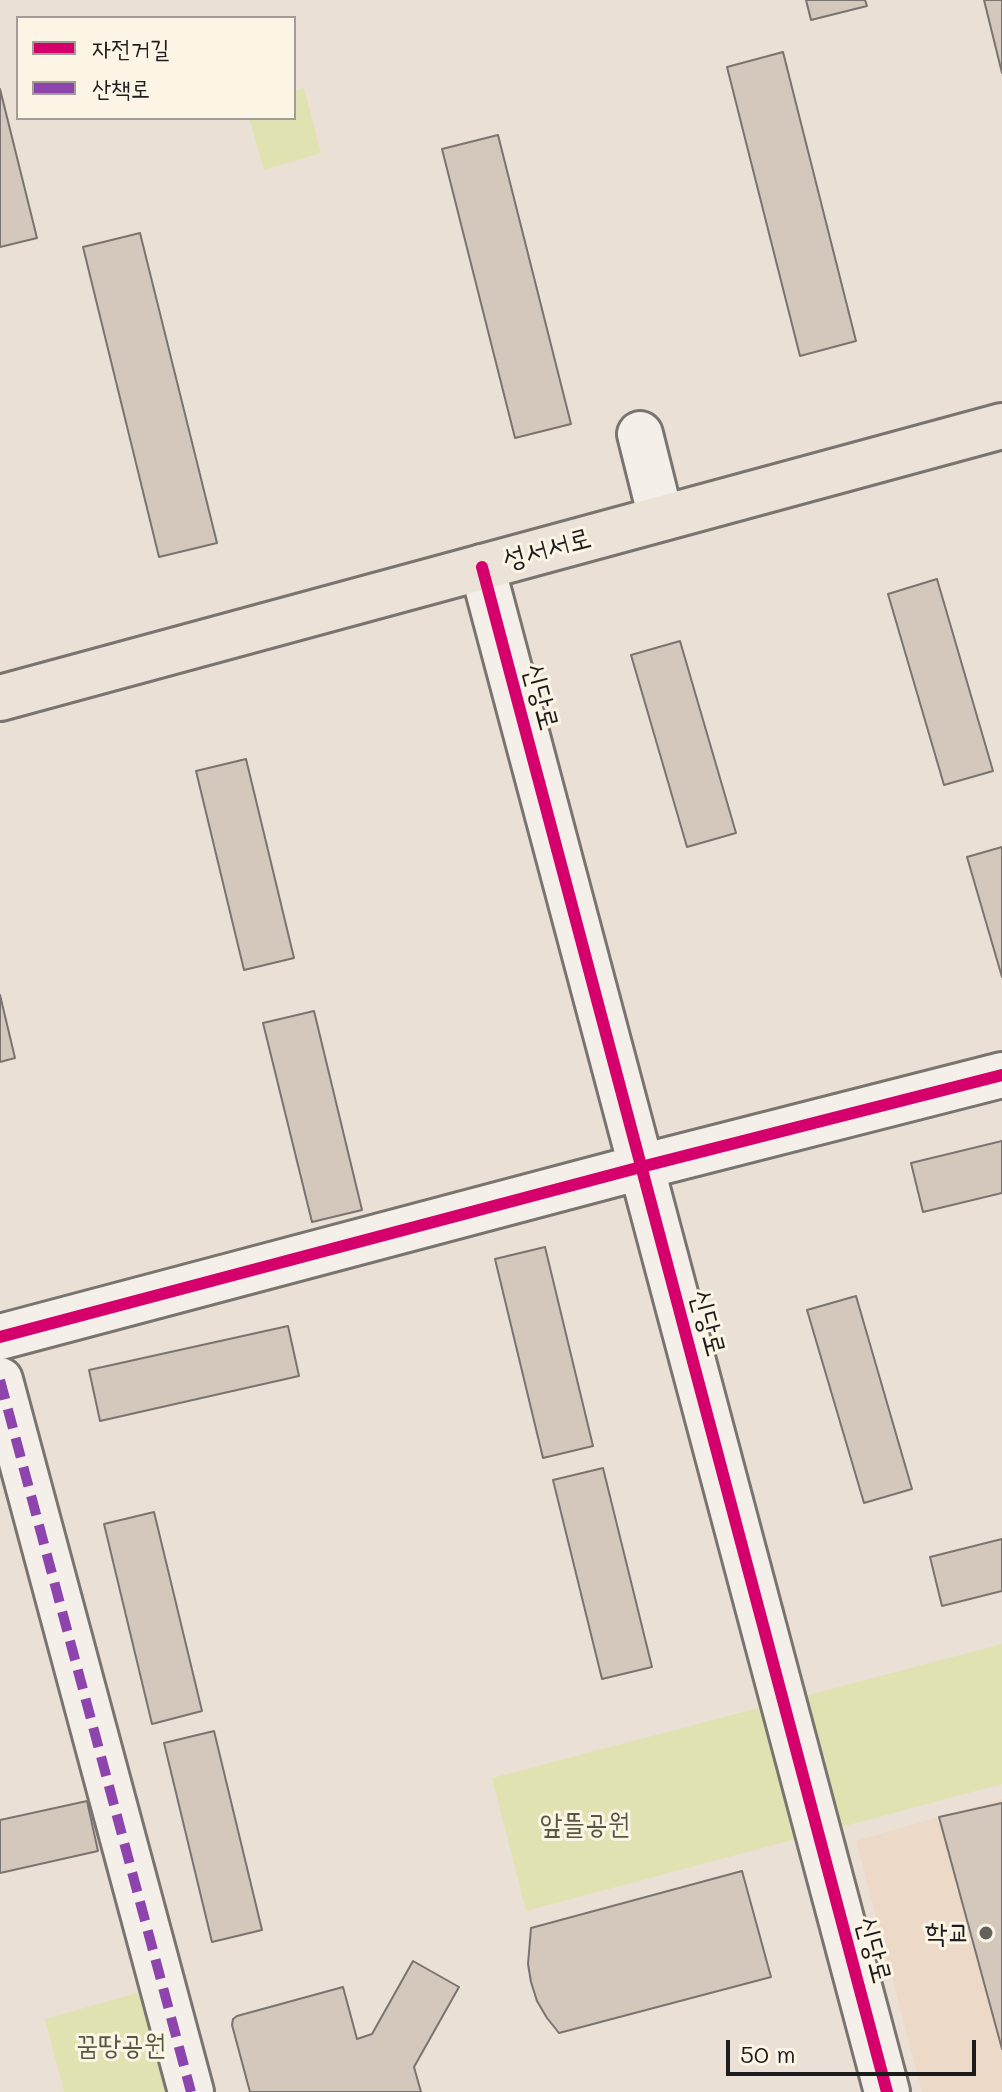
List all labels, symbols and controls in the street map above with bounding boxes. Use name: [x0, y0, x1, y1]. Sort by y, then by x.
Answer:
legend: [16, 16, 296, 120]
text: 자전거길: [92, 32, 169, 63]
text: 산책로: [92, 72, 150, 103]
street label: 성서서로: [499, 521, 595, 577]
street label: 신당로: [516, 660, 566, 734]
street label: 신당로: [683, 1286, 733, 1360]
park label: 앞뜰공원: [540, 1807, 630, 1841]
street label: 신당로: [849, 1913, 899, 1987]
place label: 학교: [925, 1916, 970, 1950]
marker: 학교: [977, 1924, 995, 1942]
scale bar: [730, 2024, 980, 2074]
park label: 꿈땅공원: [76, 2028, 166, 2062]
text: 50 m: [740, 2038, 796, 2069]

